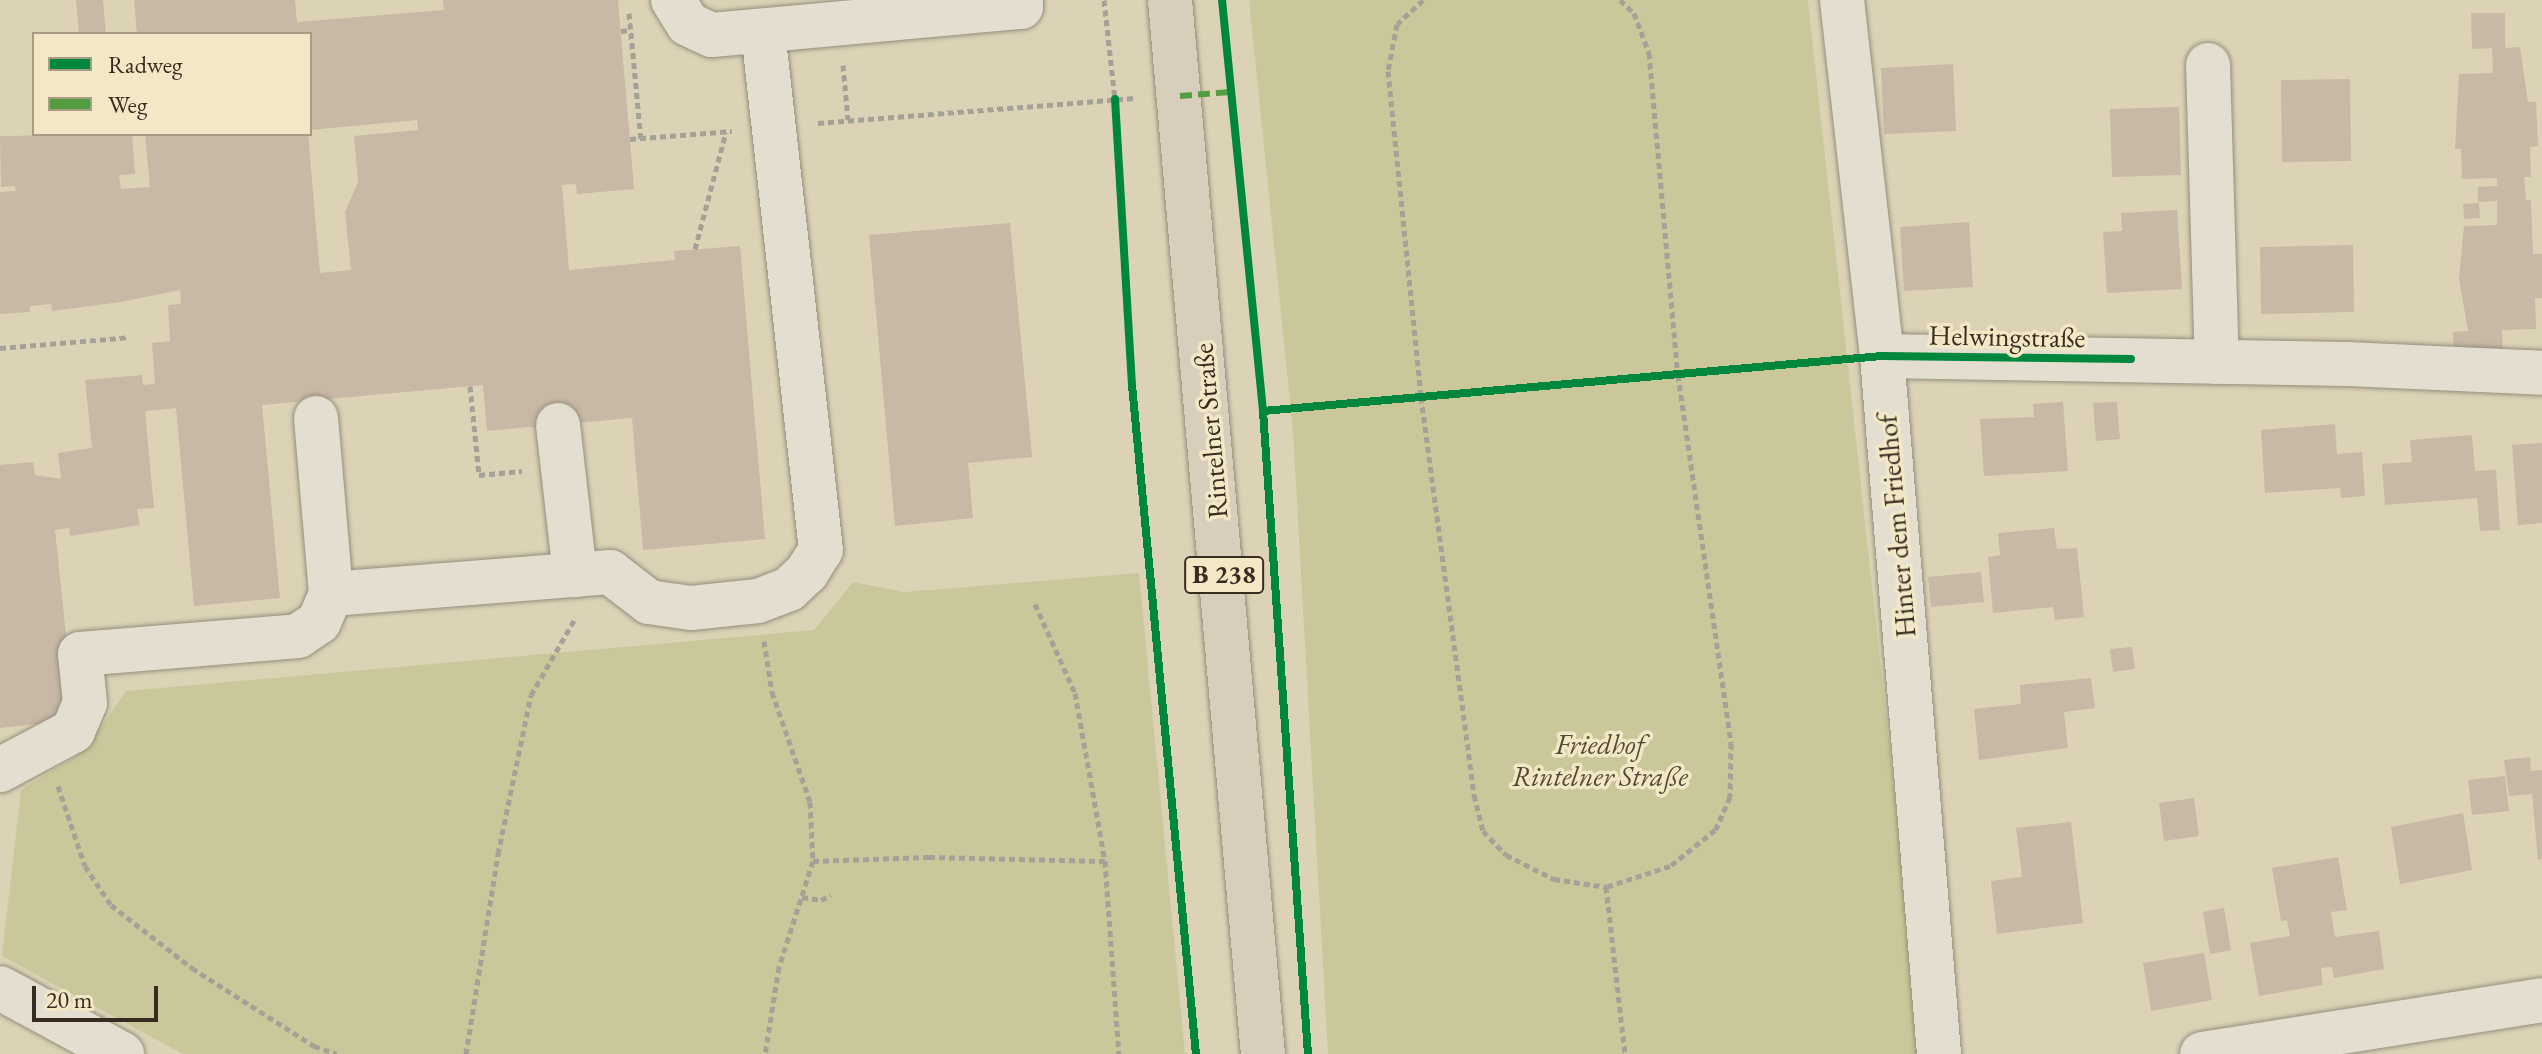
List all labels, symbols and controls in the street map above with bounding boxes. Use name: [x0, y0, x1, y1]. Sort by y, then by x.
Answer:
legend: [32, 32, 312, 136]
text: Radweg: [108, 49, 182, 80]
text: Weg: [108, 89, 147, 120]
street label: Helwingstraße: [1928, 318, 2086, 354]
street label: Rintelner Straße: [1186, 342, 1234, 520]
street label: Hinter dem Friedhof: [1870, 413, 1922, 639]
road number: B 238: [1184, 553, 1264, 597]
park label: Friedhof Rintelner Straße: [1512, 727, 1688, 793]
scale bar: [36, 970, 162, 1020]
text: 20 m: [46, 984, 93, 1015]

